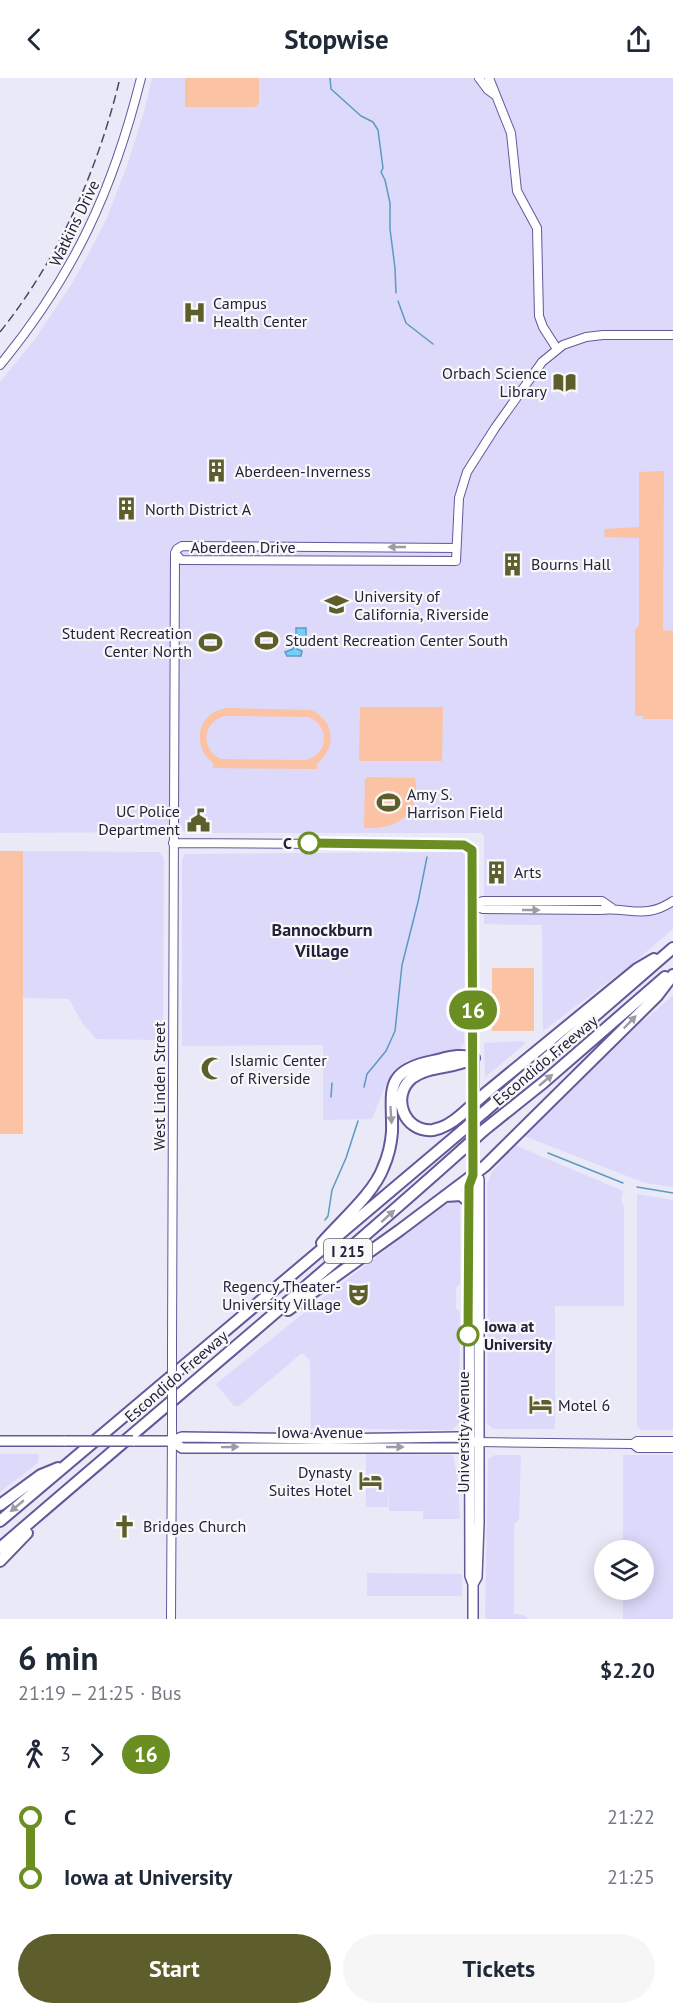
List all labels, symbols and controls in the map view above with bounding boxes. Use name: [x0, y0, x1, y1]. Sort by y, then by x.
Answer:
text: Stopwise: [284, 22, 389, 56]
icon: back: [18, 23, 51, 56]
icon: share: [622, 23, 655, 56]
street label: Watkins Drive: [45, 177, 103, 269]
place label: Campus Health Center: [213, 293, 308, 331]
hospital icon: Campus Health Center: [182, 299, 208, 325]
place label: Orbach Science Library: [442, 363, 548, 401]
library icon: Orbach Science Library: [552, 369, 578, 395]
building icon: Aberdeen-Inverness: [204, 458, 230, 484]
place label: Aberdeen-Inverness: [235, 461, 371, 481]
building icon: North District A: [114, 496, 140, 522]
place label: North District A: [145, 499, 252, 519]
street label: Aberdeen Drive: [190, 537, 296, 557]
one-way arrow: [388, 542, 407, 552]
building icon: Bourns Hall: [500, 551, 526, 577]
place label: Bourns Hall: [531, 554, 611, 574]
place label: University of California, Riverside: [354, 586, 489, 624]
school or university icon: University of California, Riverside: [323, 592, 349, 618]
place label: Student Recreation Center North: [62, 623, 192, 661]
sports icon: Student Recreation Center South: [254, 627, 280, 653]
sports icon: Student Recreation Center North: [197, 629, 223, 655]
place label: Student Recreation Center South: [285, 630, 508, 650]
place label: Amy S. Harrison Field: [407, 784, 503, 822]
sports icon: Amy S. Harrison Field: [376, 790, 402, 816]
place label: UC Police Department: [98, 801, 181, 839]
public building icon: UC Police Department: [185, 807, 211, 833]
marker: C: [298, 832, 320, 854]
place label: C: [283, 833, 292, 853]
building icon: Arts: [483, 859, 509, 885]
place label: Arts: [514, 862, 542, 882]
one-way arrow: [521, 905, 540, 914]
district label: Bannockburn Village: [272, 918, 372, 962]
line badge: 16: [446, 990, 500, 1030]
text: 16: [461, 997, 485, 1024]
street label: Escondido Freeway: [489, 1010, 602, 1110]
one-way arrow: [623, 1015, 637, 1030]
street label: West Linden Street: [149, 1021, 169, 1151]
place label: Islamic Center of Riverside: [230, 1050, 327, 1088]
mosque icon: Islamic Center of Riverside: [199, 1056, 225, 1082]
one-way arrow: [538, 1074, 553, 1087]
one-way arrow: [386, 1106, 395, 1125]
one-way arrow: [380, 1209, 395, 1223]
road number: I 215: [324, 1239, 372, 1263]
place label: Regency Theater- University Village: [222, 1276, 341, 1314]
theatre icon: Regency Theater- University Village: [346, 1282, 372, 1308]
place label: Iowa at University: [484, 1316, 553, 1354]
marker: Iowa at University: [457, 1324, 479, 1346]
street label: Escondido Freeway: [120, 1325, 232, 1426]
street label: University Avenue: [453, 1371, 473, 1493]
hotel icon: Motel 6: [527, 1392, 553, 1418]
place label: Motel 6: [558, 1395, 610, 1415]
street label: Iowa Avenue: [277, 1422, 363, 1442]
one-way arrow: [221, 1442, 240, 1452]
one-way arrow: [385, 1442, 404, 1452]
place label: Dynasty Suites Hotel: [269, 1462, 353, 1500]
hotel icon: Dynasty Suites Hotel: [357, 1468, 383, 1494]
one-way arrow: [10, 1499, 25, 1512]
church icon: Bridges Church: [112, 1513, 138, 1539]
place label: Bridges Church: [143, 1516, 246, 1536]
map controls: [594, 1540, 654, 1600]
button: layers: [594, 1540, 654, 1600]
text: 6 min: [18, 1636, 99, 1679]
text: $2.20: [600, 1656, 655, 1684]
text: 21:19 – 21:25 · Bus: [18, 1680, 182, 1706]
icon: walk: [18, 1738, 51, 1771]
icon: forward: [80, 1738, 113, 1771]
text: 3: [60, 1741, 71, 1767]
text: 16: [134, 1741, 158, 1768]
text: C: [64, 1803, 76, 1831]
text: 21:22: [607, 1804, 655, 1830]
text: Iowa at University: [64, 1863, 232, 1891]
text: 21:25: [607, 1864, 655, 1890]
button: Start: [18, 1934, 331, 2003]
button: Tickets: [343, 1934, 655, 2003]

